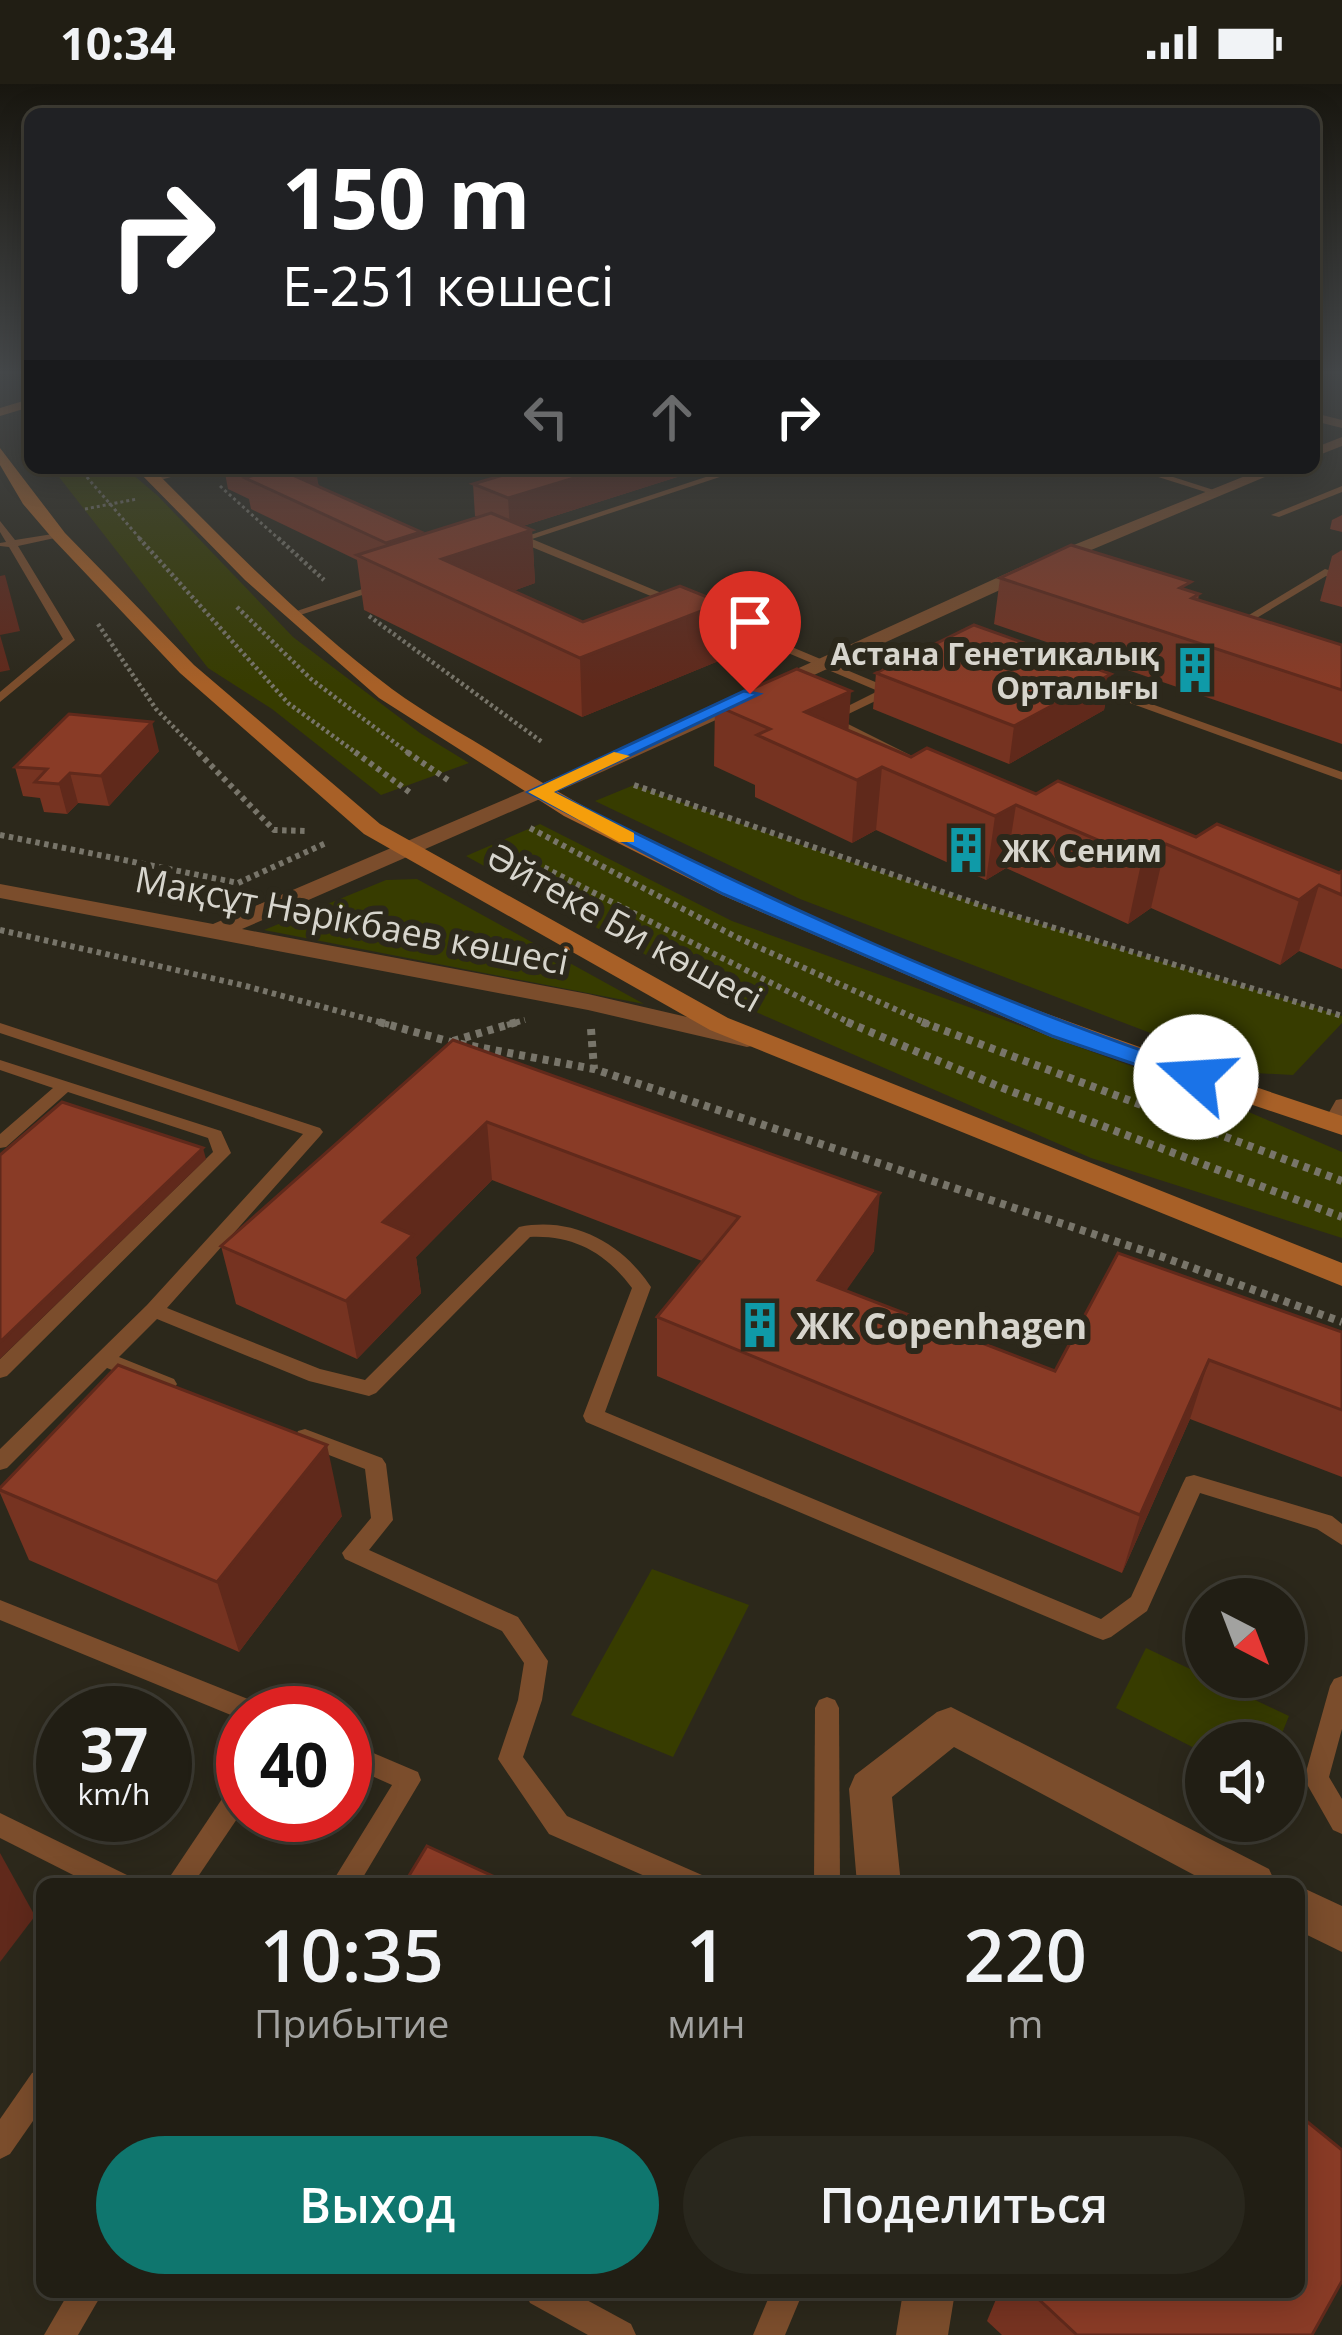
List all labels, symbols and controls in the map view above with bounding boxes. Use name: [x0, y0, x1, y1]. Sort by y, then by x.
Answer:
text: 10:34: [60, 12, 176, 73]
text: 150 m: [282, 139, 530, 254]
icon: right: [84, 156, 240, 312]
text: Е-251 көшесі: [282, 248, 614, 322]
icon: left: [513, 384, 579, 450]
icon: ahead: [639, 384, 705, 450]
icon: right: [765, 384, 831, 450]
pin: [699, 571, 801, 694]
icon: arrive: [717, 589, 783, 655]
place label: Астана Генетикалық Орталығы: [831, 633, 1159, 708]
building icon: Астана Генетикалық Орталығы: [1170, 645, 1220, 695]
building icon: ЖК Сеним: [941, 825, 991, 875]
place label: ЖК Сеним: [1002, 830, 1162, 871]
street label: Әйтеке Би көшесі: [479, 831, 771, 1023]
street label: Мақсұт Нәрікбаев көшесі: [131, 854, 573, 986]
position arrow: [1133, 1014, 1259, 1140]
building icon: ЖК Copenhagen: [735, 1300, 785, 1350]
place label: ЖК Copenhagen: [796, 1301, 1087, 1350]
north arrow: [1185, 1578, 1305, 1698]
map controls: [1185, 1578, 1305, 1842]
speed limit sign: 40: [216, 1686, 372, 1842]
text: 37: [80, 1708, 148, 1790]
button: sound: [1185, 1722, 1305, 1842]
text: km/h: [78, 1773, 150, 1814]
text: 10:35: [259, 1905, 444, 2003]
text: 1: [686, 1905, 727, 2003]
text: 220: [963, 1905, 1087, 2003]
text: Прибытие: [254, 1996, 449, 2049]
text: мин: [667, 1996, 745, 2049]
text: m: [1007, 1996, 1043, 2049]
button: Выход: [96, 2136, 659, 2274]
button: Поделиться: [683, 2136, 1245, 2274]

